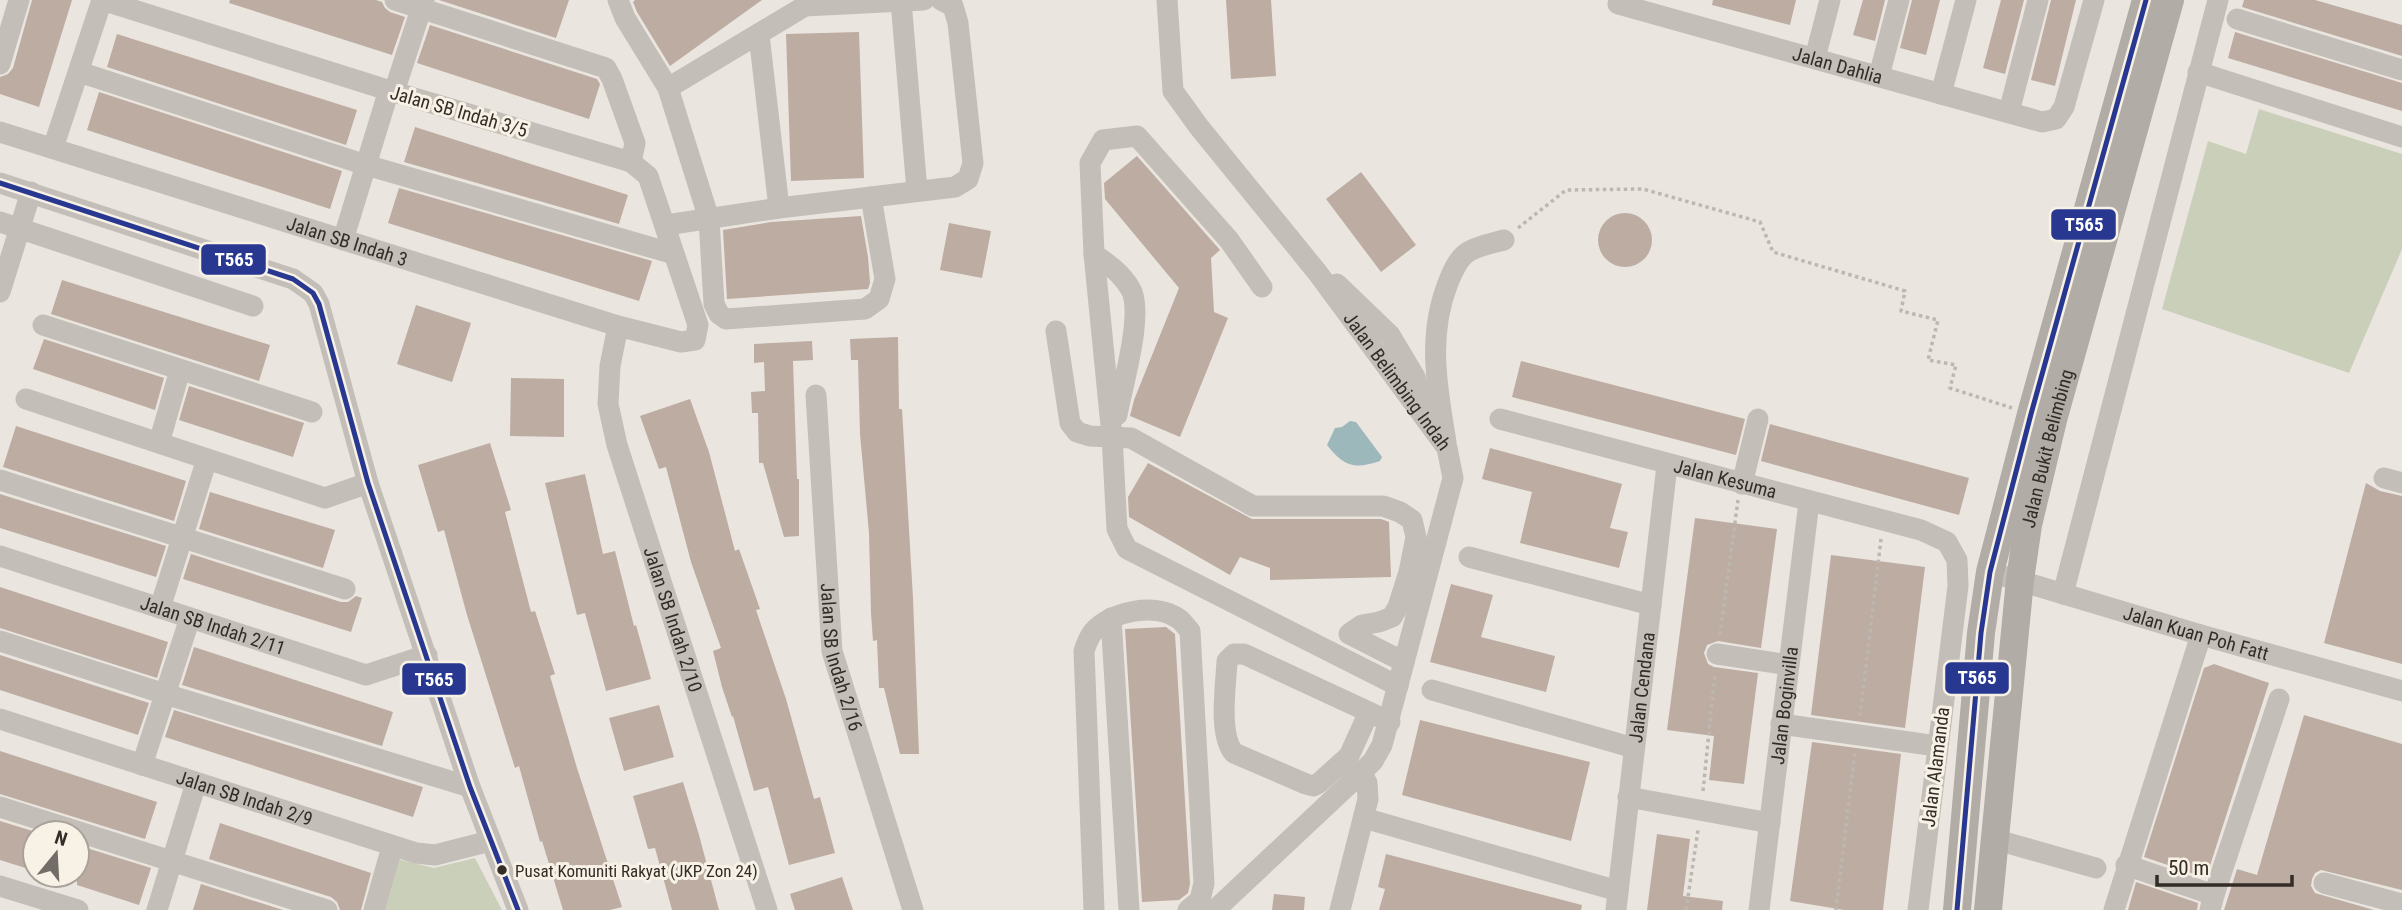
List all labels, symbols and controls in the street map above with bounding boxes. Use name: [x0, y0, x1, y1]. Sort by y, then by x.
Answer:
street label: Jalan Dahlia: [1790, 42, 1885, 89]
street label: Jalan SB Indah 3/5: [388, 81, 530, 142]
line badge: T565: [2050, 208, 2117, 241]
street label: Jalan SB Indah 3: [284, 212, 410, 271]
text: T565: [2064, 213, 2104, 236]
line badge: T565: [200, 243, 267, 276]
text: T565: [214, 248, 254, 271]
street label: Jalan Belimbing Indah: [1338, 308, 1456, 455]
street label: Jalan Bukit Belimbing: [2017, 367, 2079, 530]
street label: Jalan Kesuma: [1671, 454, 1779, 503]
street label: Jalan SB Indah 2/10: [639, 544, 707, 695]
street label: Jalan SB Indah 2/16: [816, 582, 867, 734]
street label: Jalan SB Indah 2/11: [137, 591, 288, 660]
street label: Jalan Kuan Poh Fatt: [2121, 601, 2271, 665]
street label: Jalan Cendana: [1624, 631, 1660, 744]
street label: Jalan Boginvilla: [1766, 645, 1803, 766]
line badge: T565: [1944, 661, 2010, 695]
line badge: T565: [401, 662, 467, 696]
text: T565: [1957, 666, 1997, 689]
text: T565: [414, 668, 454, 691]
street label: Jalan Alamanda: [1917, 706, 1954, 828]
street label: Jalan SB Indah 2/9: [173, 766, 316, 831]
north arrow: [21, 819, 91, 889]
text: N: [52, 826, 70, 851]
scale bar: [2157, 844, 2292, 888]
text: 50 m: [2168, 856, 2209, 880]
place label: Pusat Komuniti Rakyat (JKP Zon 24): [515, 861, 758, 881]
marker: Pusat Komuniti Rakyat (JKP Zon 24): [495, 863, 509, 877]

